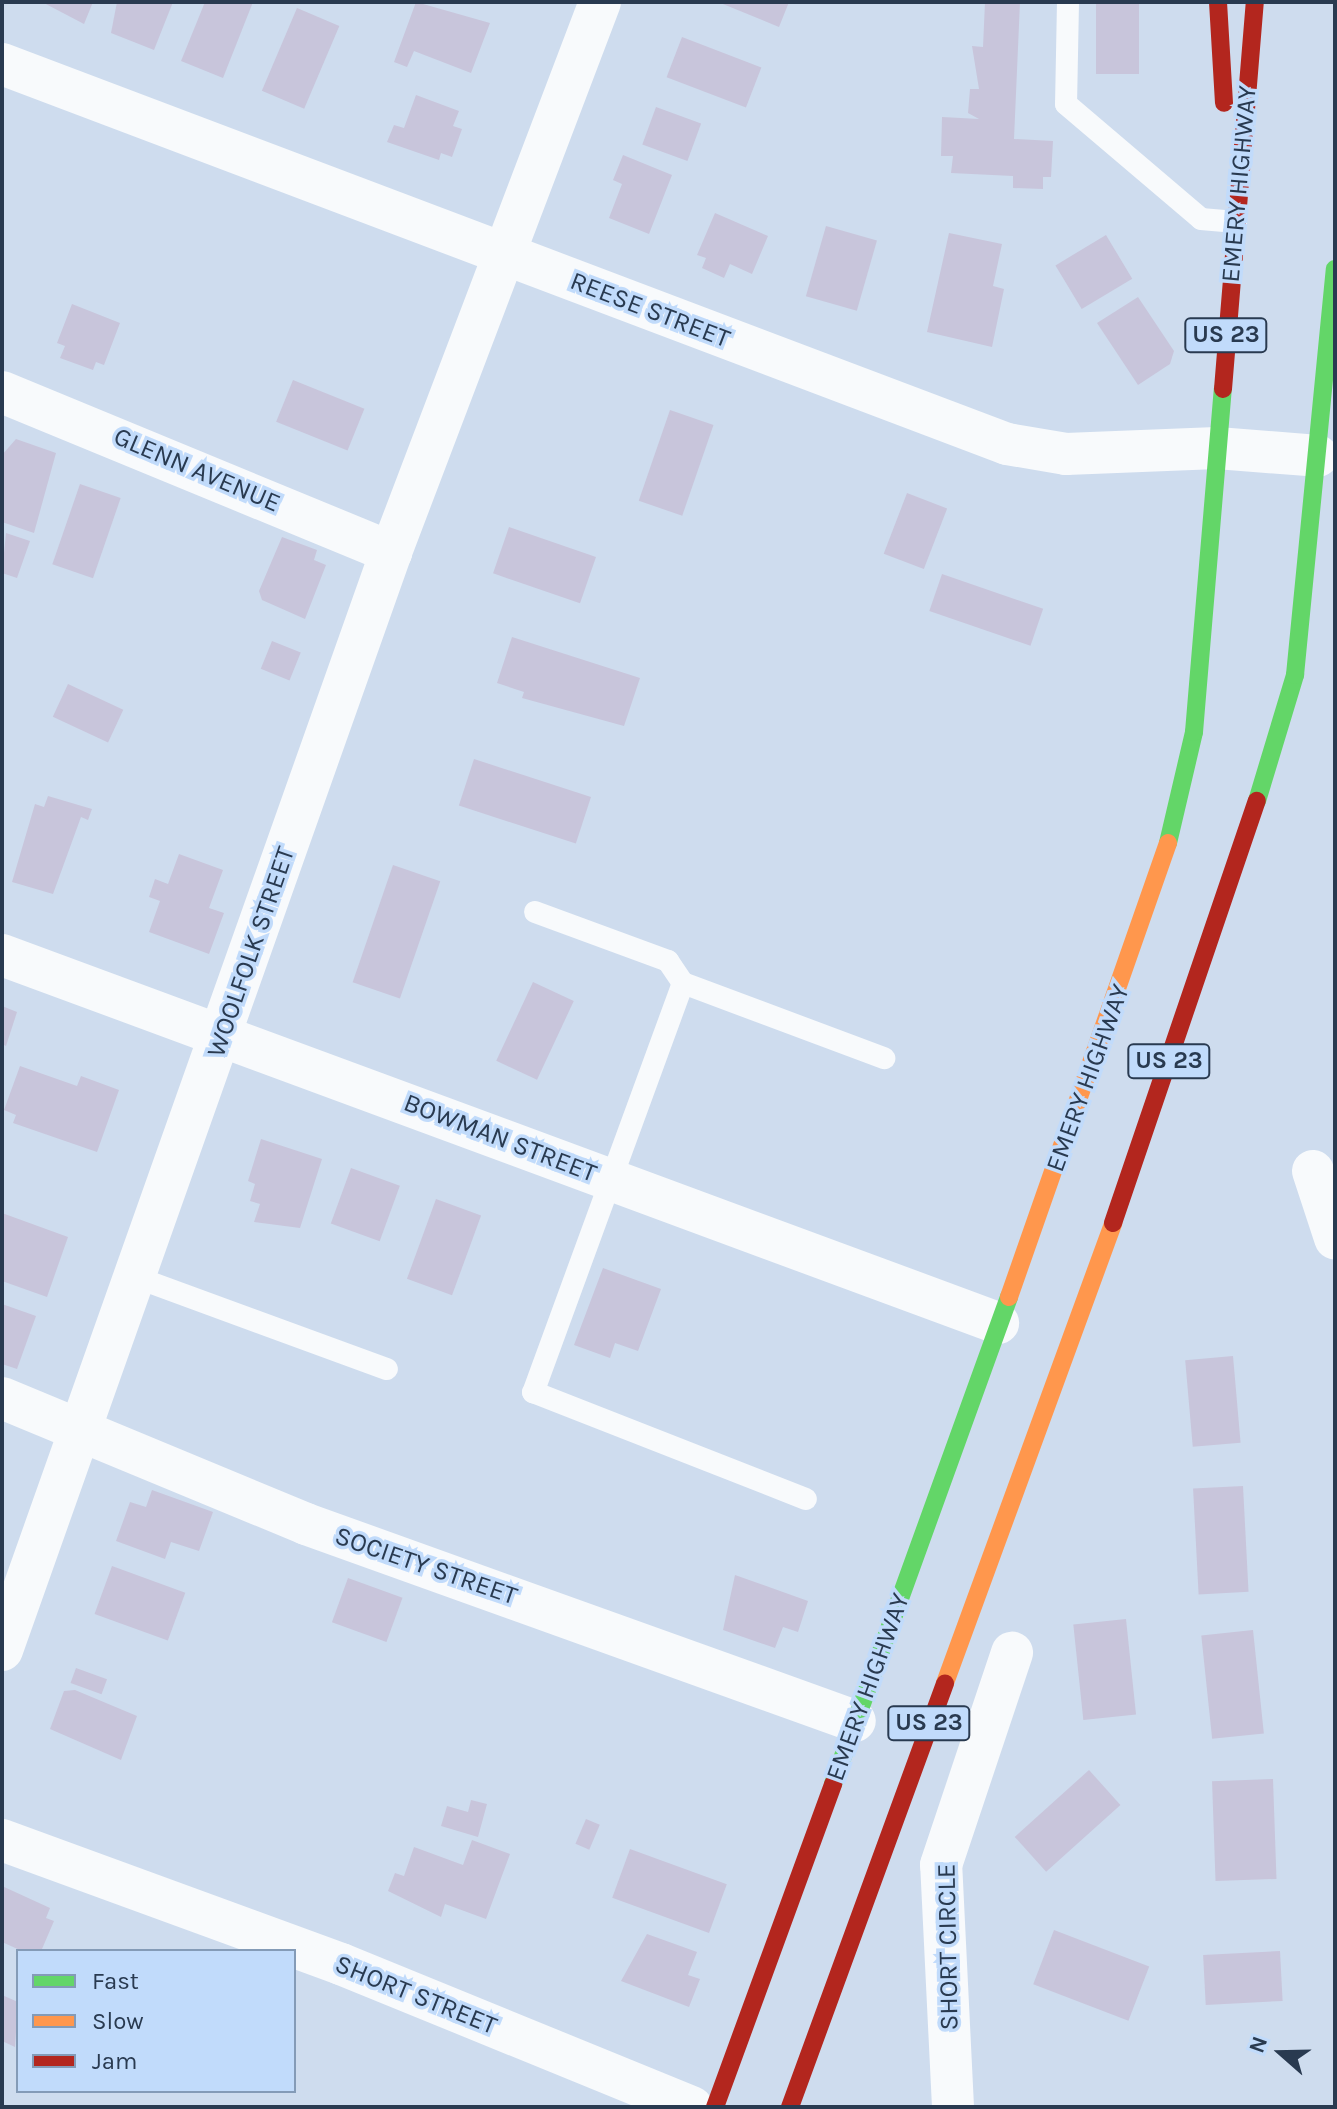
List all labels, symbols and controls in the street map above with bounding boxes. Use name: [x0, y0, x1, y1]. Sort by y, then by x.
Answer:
street label: EMERY HIGHWAY: [1215, 84, 1263, 284]
street label: REESE STREET: [566, 265, 734, 355]
road number: US 23: [1184, 315, 1268, 355]
street label: GLENN AVENUE: [109, 421, 285, 519]
street label: WOOLFOLK STREET: [200, 843, 302, 1061]
street label: EMERY HIGHWAY: [1040, 980, 1136, 1176]
road number: US 23: [1127, 1041, 1211, 1081]
street label: BOWMAN STREET: [399, 1087, 601, 1189]
street label: SOCIETY STREET: [331, 1520, 521, 1612]
street label: EMERY HIGHWAY: [820, 1589, 916, 1785]
road number: US 23: [887, 1703, 971, 1743]
street label: SHORT CIRCLE: [931, 1863, 965, 2031]
street label: SHORT STREET: [330, 1948, 502, 2042]
legend: [16, 1949, 296, 2093]
text: Fast: [92, 1967, 139, 1995]
text: Slow: [92, 2007, 144, 2035]
north arrow: [1241, 2013, 1321, 2093]
text: N: [1244, 2033, 1273, 2057]
text: Jam: [92, 2047, 137, 2075]

